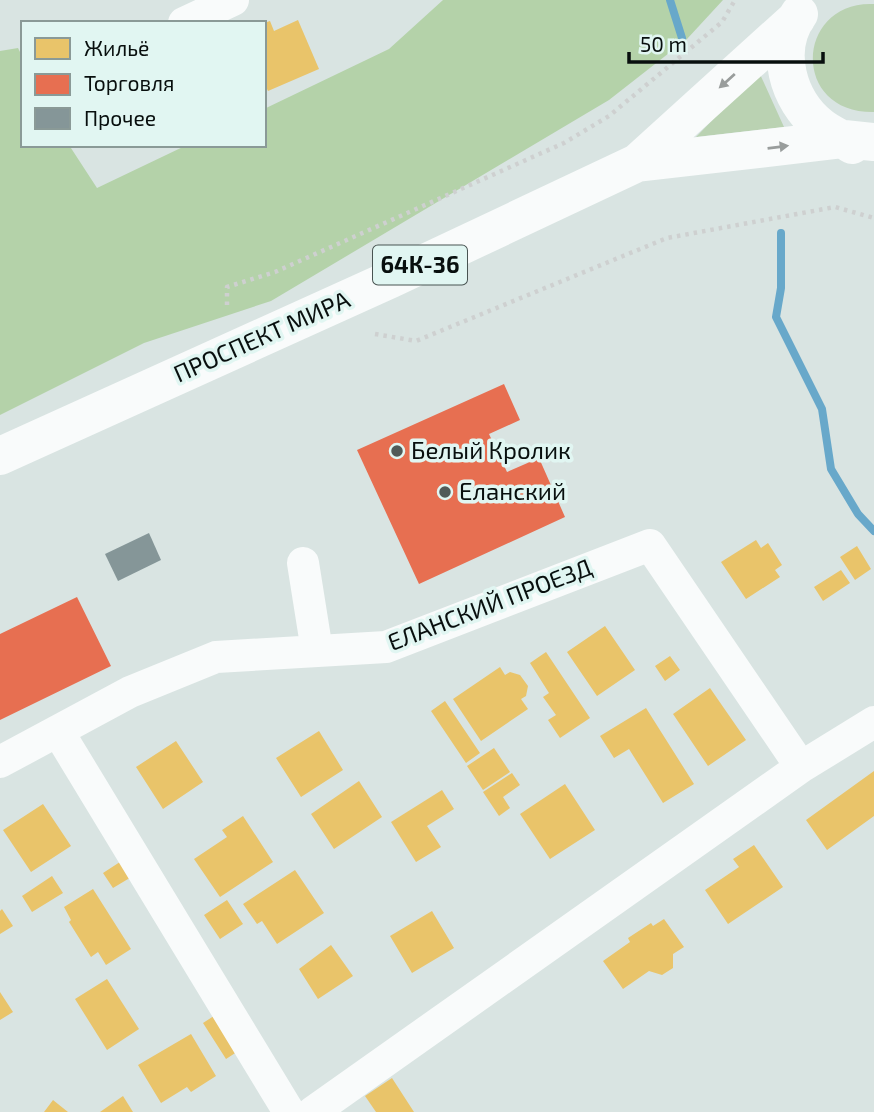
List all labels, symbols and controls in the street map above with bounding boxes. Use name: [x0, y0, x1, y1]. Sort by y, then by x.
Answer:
legend: [21, 21, 266, 147]
scale bar: [629, 21, 823, 65]
text: 50 m: [640, 31, 687, 56]
text: Жильё: [84, 35, 149, 60]
text: Торговля: [84, 70, 174, 95]
one-way arrow: [718, 73, 736, 89]
text: Прочее: [84, 105, 156, 130]
one-way arrow: [767, 141, 789, 152]
road number: 64К-36: [373, 246, 467, 284]
street label: ПРОСПЕКТ МИРА: [169, 284, 354, 387]
place label: Белый Кролик: [411, 435, 571, 464]
marker: Белый Кролик: [389, 443, 405, 459]
place label: Еланский: [459, 476, 566, 505]
marker: Еланский: [437, 484, 453, 500]
street label: ЕЛАНСКИЙ ПРОЕЗД: [383, 551, 596, 656]

